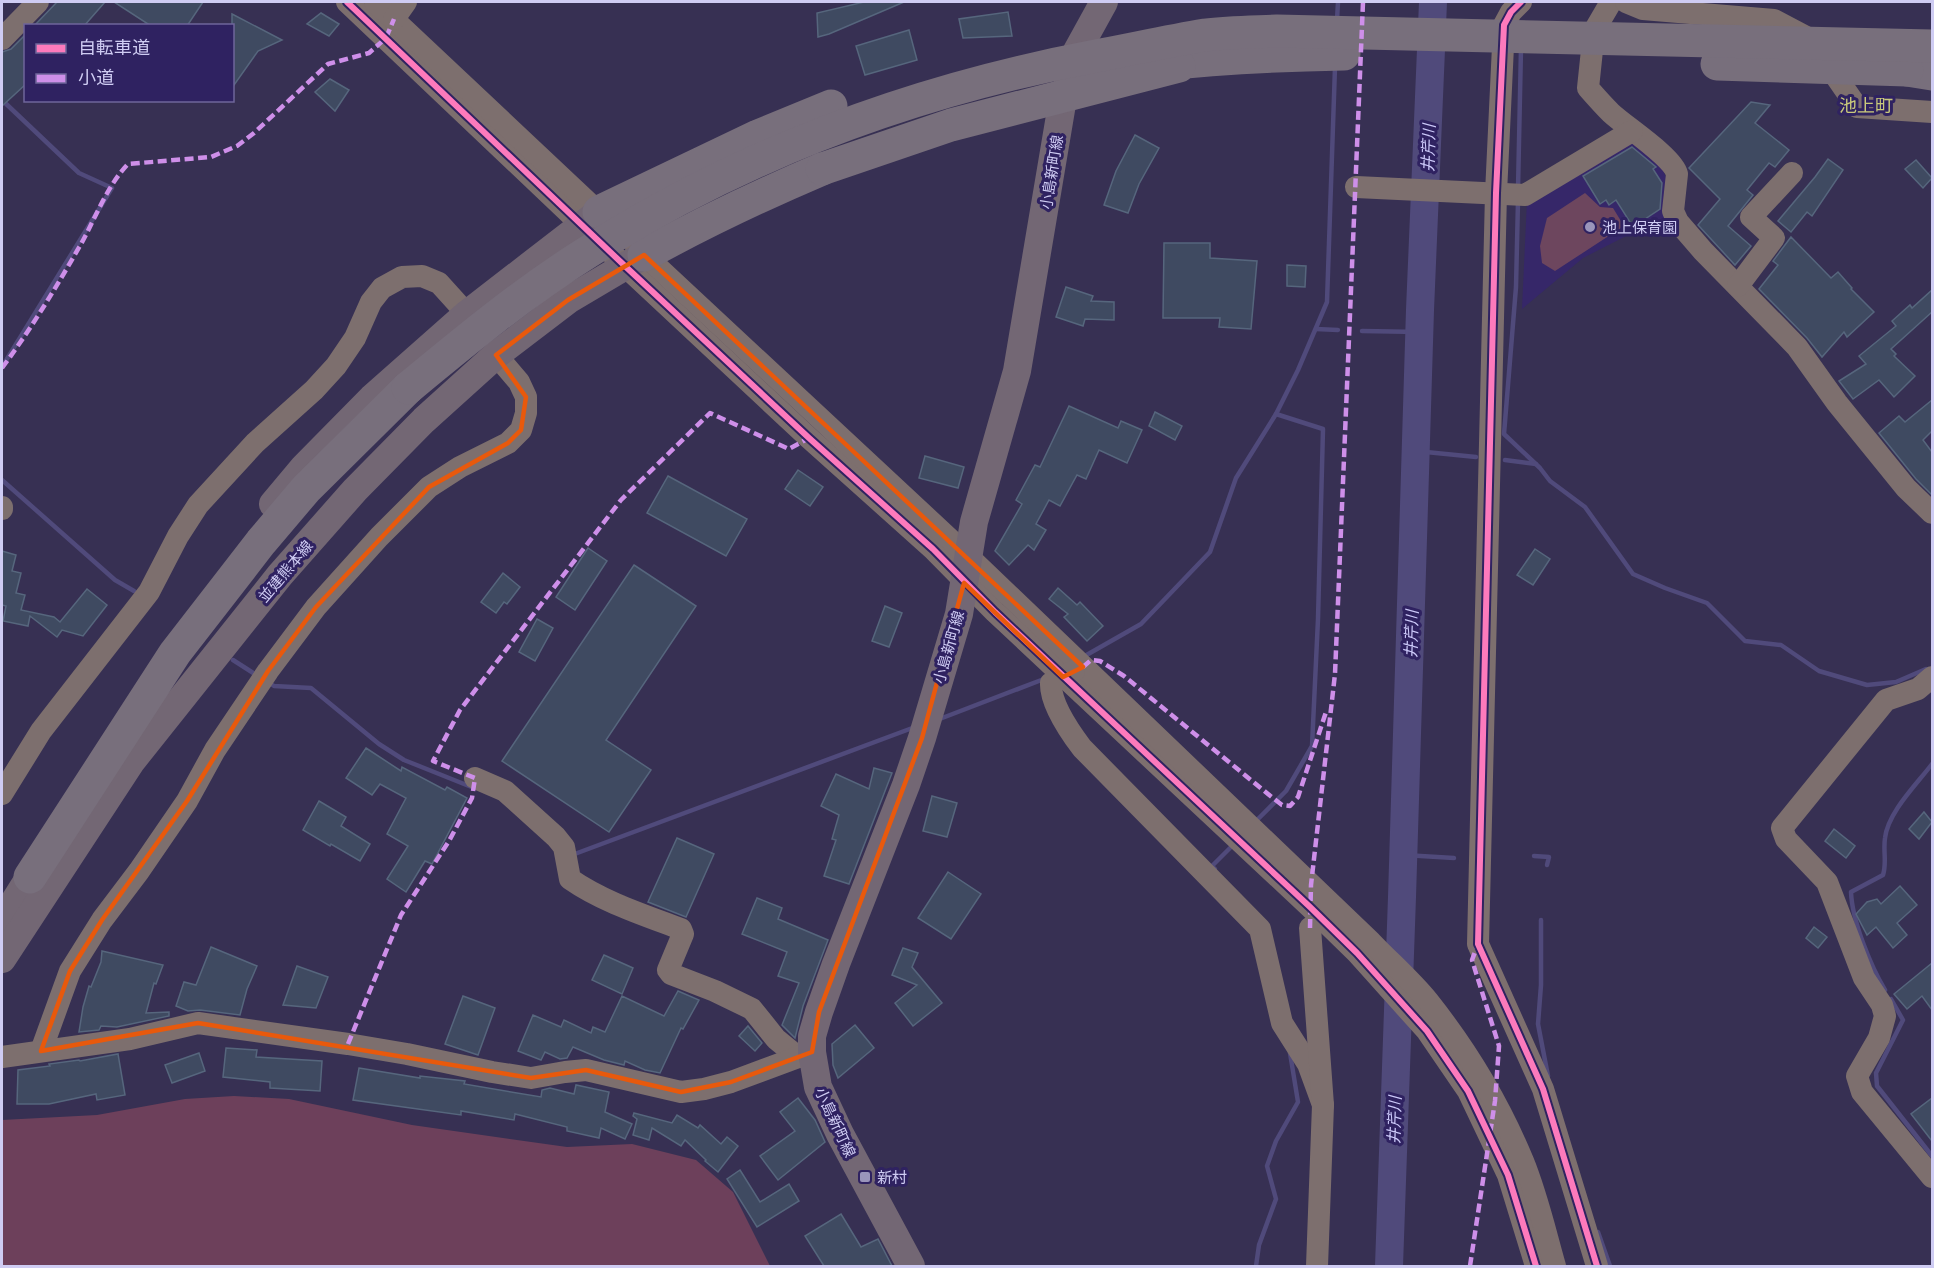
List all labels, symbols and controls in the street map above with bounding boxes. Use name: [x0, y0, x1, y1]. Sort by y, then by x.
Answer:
legend: [24, 24, 234, 102]
text: 自転車道: [78, 35, 150, 59]
text: 小道: [78, 65, 114, 89]
district label: 池上町: [1839, 93, 1893, 117]
water label: 井芹川: [1416, 122, 1440, 172]
street label: 小島新町線: [1035, 133, 1067, 211]
place label: 池上保育園: [1602, 217, 1677, 237]
marker: 池上保育園: [1583, 220, 1597, 234]
street label: 並建熊本線: [253, 536, 317, 606]
street label: 小島新町線: [928, 608, 968, 686]
water label: 井芹川: [1399, 608, 1423, 658]
street label: 小島新町線: [811, 1084, 861, 1160]
water label: 井芹川: [1382, 1094, 1406, 1144]
place label: 新村: [877, 1167, 907, 1187]
marker: 新村: [858, 1170, 872, 1184]

